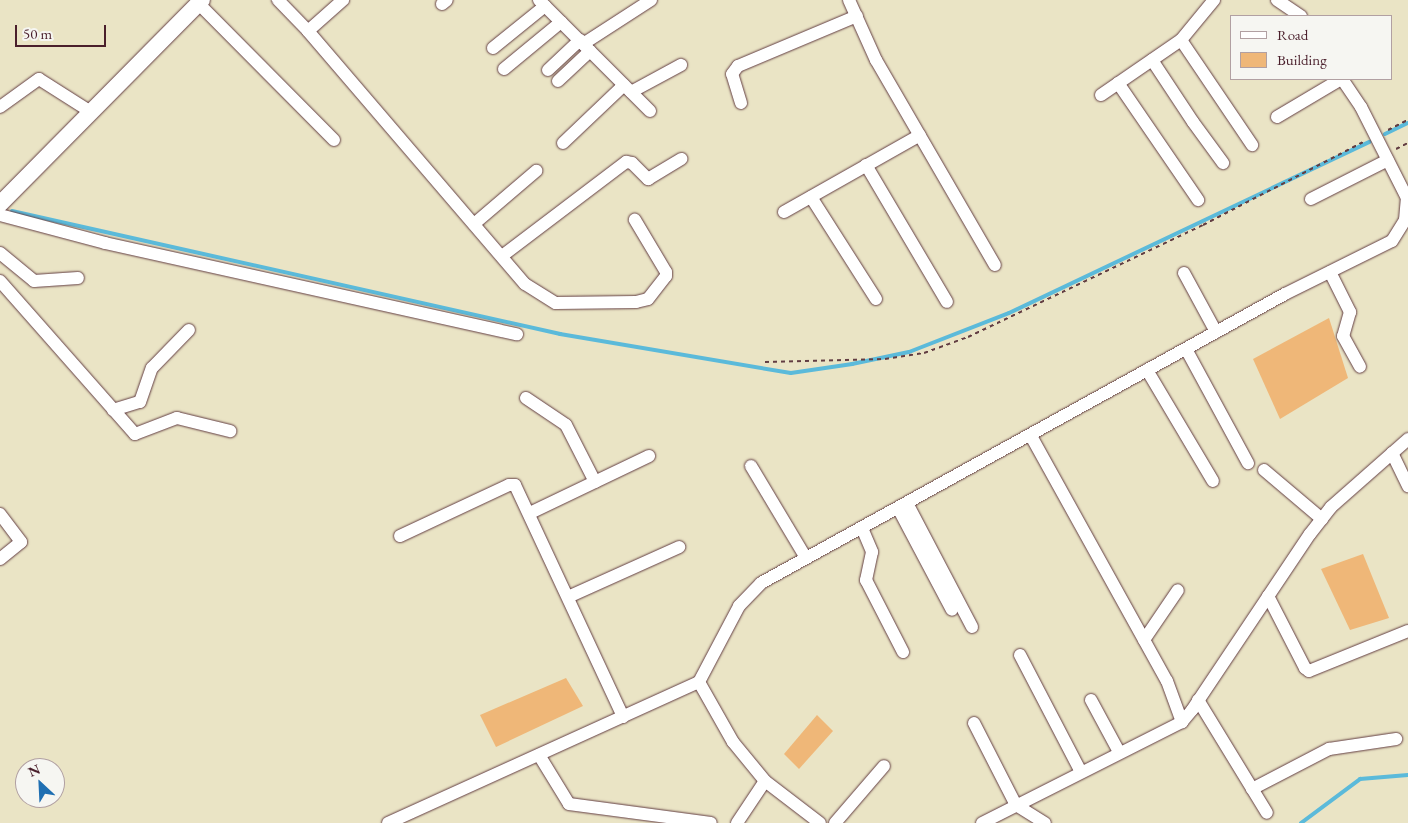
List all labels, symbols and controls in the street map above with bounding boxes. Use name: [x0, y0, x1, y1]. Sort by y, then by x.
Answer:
scale bar: [18, 15, 109, 47]
legend: [1230, 15, 1393, 80]
text: 50 m: [23, 24, 52, 43]
text: Road: [1277, 25, 1308, 44]
text: Building: [1277, 50, 1327, 69]
north arrow: [15, 758, 65, 808]
text: N: [25, 760, 43, 781]

